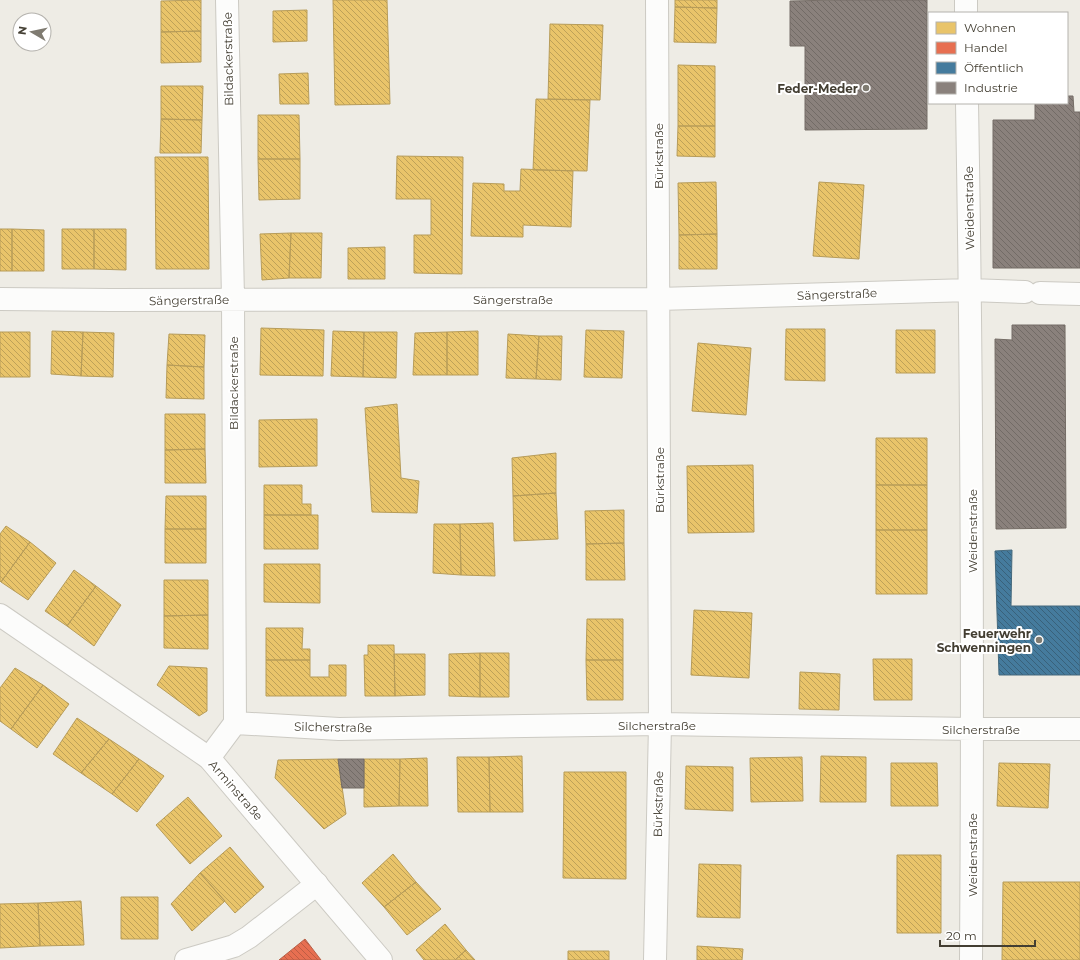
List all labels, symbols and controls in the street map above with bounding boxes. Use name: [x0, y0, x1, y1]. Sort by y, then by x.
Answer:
north arrow: [12, 12, 52, 52]
street label: Bildackerstraße: [220, 12, 236, 106]
legend: [928, 12, 1068, 104]
text: Wohnen: [964, 20, 1016, 35]
text: N: [15, 25, 30, 36]
text: Handel: [964, 40, 1008, 55]
text: Öffentlich: [964, 60, 1024, 75]
text: Industrie: [964, 80, 1018, 95]
place label: Feder-Meder: [777, 81, 858, 96]
marker: Feder-Meder: [861, 83, 871, 93]
street label: Bürkstraße: [651, 123, 666, 189]
street label: Weidenstraße: [961, 166, 977, 250]
street label: Sängerstraße: [797, 285, 877, 303]
street label: Sängerstraße: [149, 292, 229, 308]
street label: Sängerstraße: [473, 292, 553, 307]
street label: Bildackerstraße: [226, 336, 241, 430]
street label: Bürkstraße: [652, 447, 667, 513]
street label: Weidenstraße: [965, 489, 980, 573]
place label: Feuerwehr Schwenningen: [937, 626, 1031, 655]
marker: Feuerwehr Schwenningen: [1034, 635, 1044, 645]
street label: Silcherstraße: [618, 718, 696, 733]
street label: Silcherstraße: [294, 719, 372, 735]
street label: Silcherstraße: [942, 722, 1020, 737]
street label: Arminstraße: [206, 757, 266, 823]
street label: Bürkstraße: [650, 771, 666, 837]
street label: Weidenstraße: [965, 813, 980, 897]
scale bar: [940, 922, 1035, 948]
text: 20 m: [946, 928, 977, 943]

